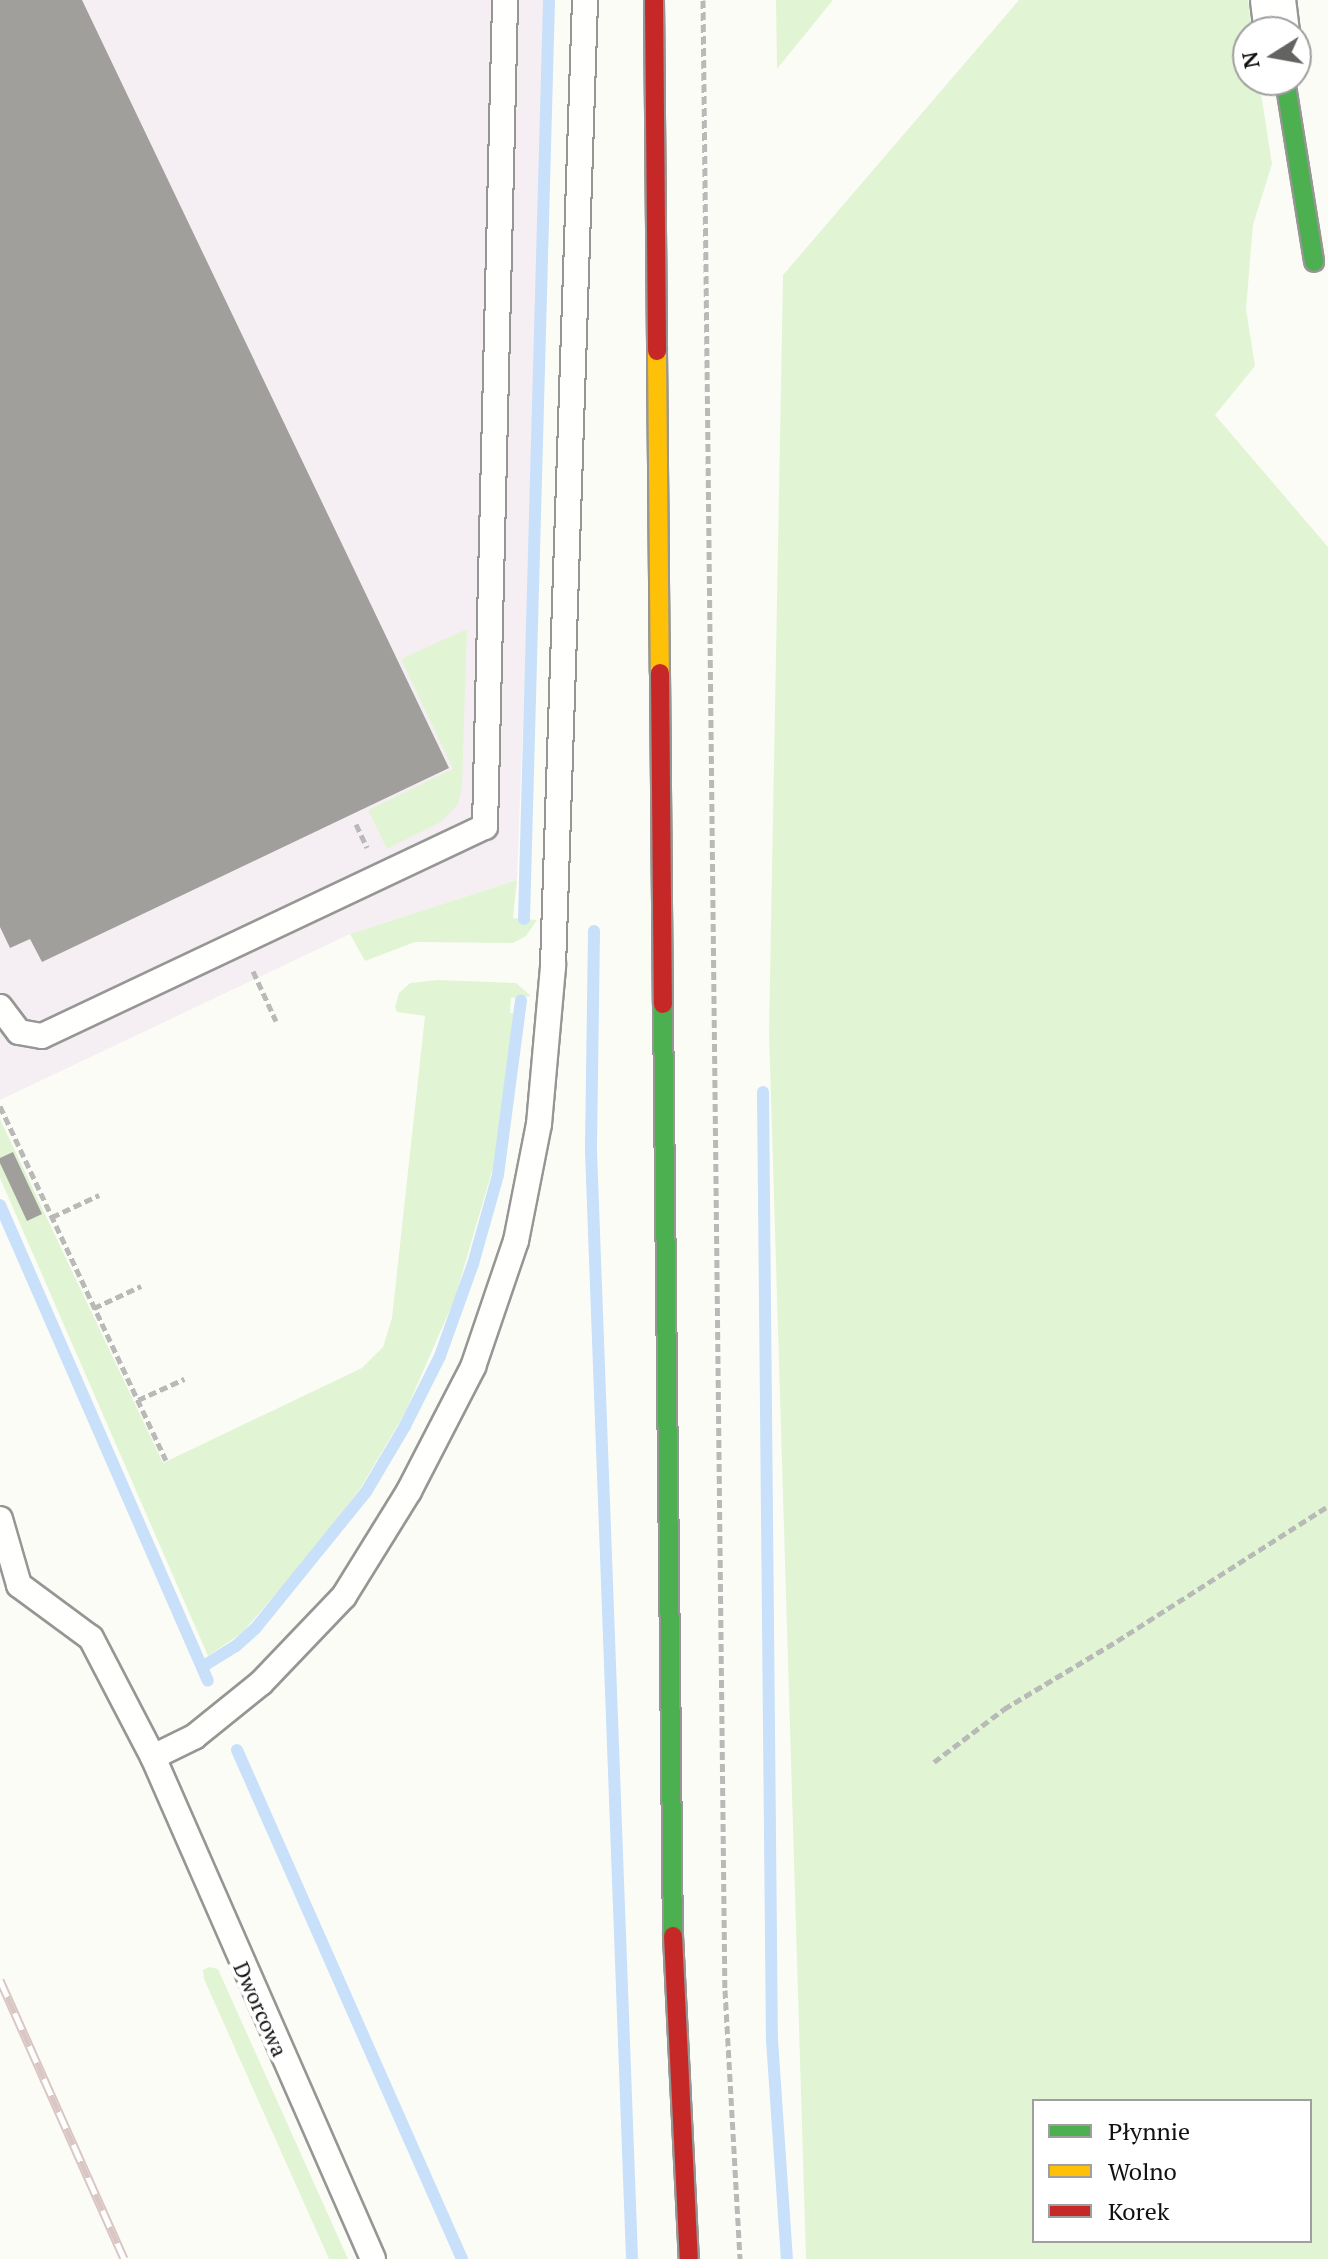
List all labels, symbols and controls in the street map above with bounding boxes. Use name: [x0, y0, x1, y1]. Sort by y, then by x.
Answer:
north arrow: [1232, 16, 1312, 96]
text: N: [1234, 49, 1266, 71]
street label: Dworcowa: [228, 1958, 294, 2060]
legend: [1032, 2099, 1312, 2243]
text: Płynnie: [1108, 2115, 1190, 2147]
text: Wolno: [1108, 2155, 1177, 2187]
text: Korek: [1108, 2195, 1169, 2227]

